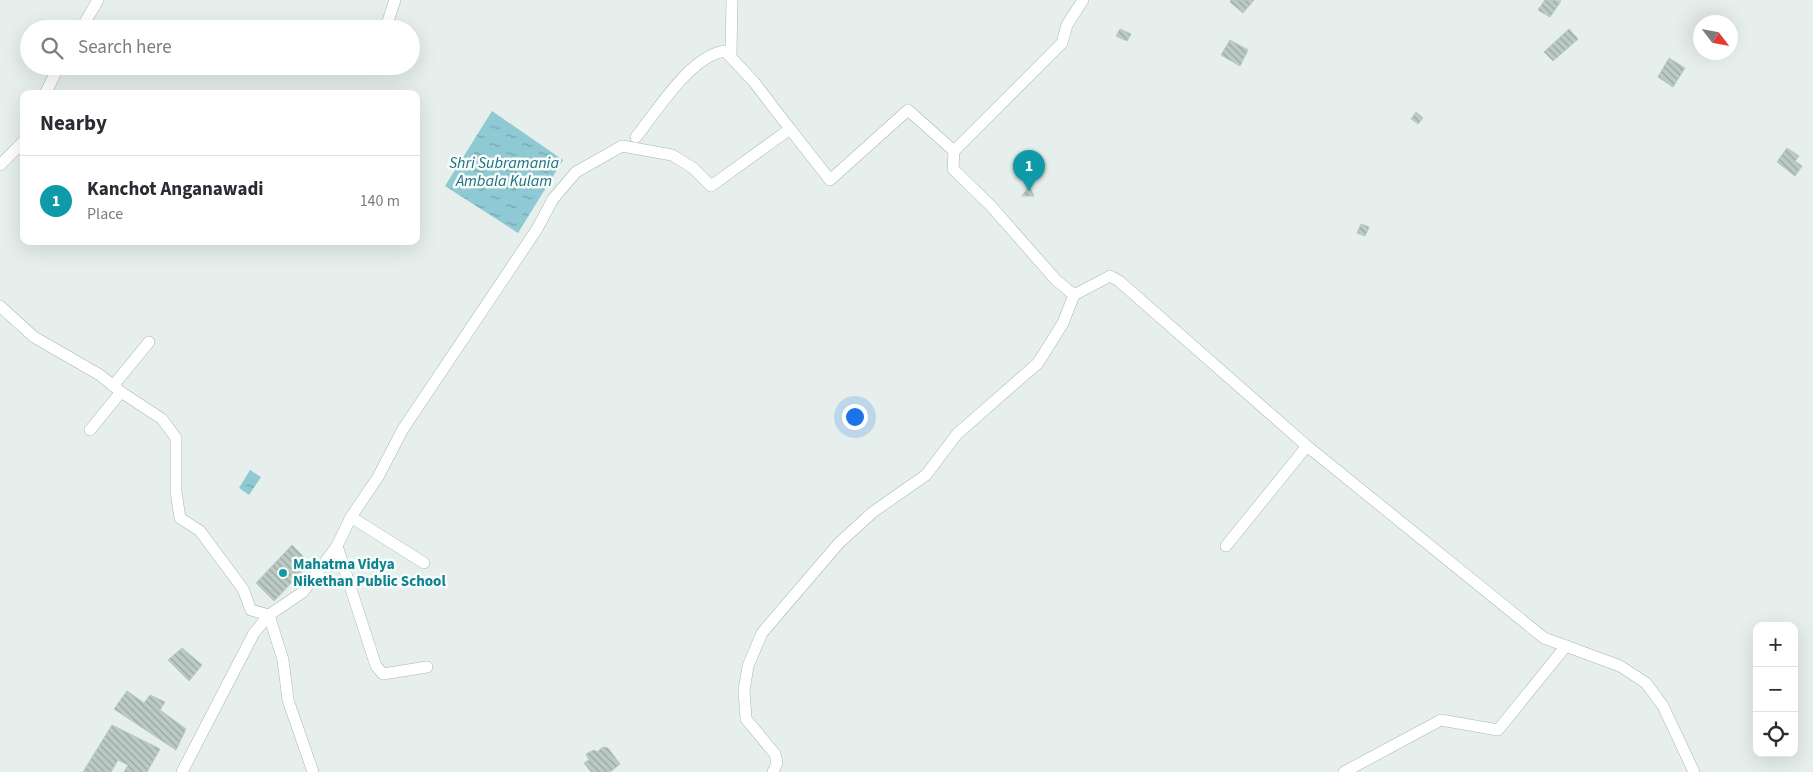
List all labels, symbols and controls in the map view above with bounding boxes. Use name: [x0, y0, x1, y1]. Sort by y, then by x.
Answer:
north arrow: [1693, 15, 1738, 60]
search box: [20, 20, 420, 75]
icon: search: [38, 34, 66, 62]
text: Search here: [78, 34, 172, 61]
text: Nearby: [40, 108, 107, 138]
pin: 1: [1013, 150, 1045, 191]
water label: Shri Subramania Ambala Kulam: [449, 152, 559, 192]
text: Kanchot Anganawadi: [87, 176, 264, 203]
text: 1: [52, 190, 60, 212]
text: 140 m: [360, 190, 400, 212]
text: Place: [87, 203, 123, 225]
your location: [842, 404, 868, 430]
place label: Mahatma Vidya Nikethan Public School: [293, 554, 446, 592]
marker: Mahatma Vidya Nikethan Public School: [277, 567, 289, 579]
map controls: [1753, 622, 1798, 757]
button: +: [1753, 622, 1798, 667]
button: −: [1753, 667, 1798, 712]
button: locate: [1753, 712, 1798, 757]

